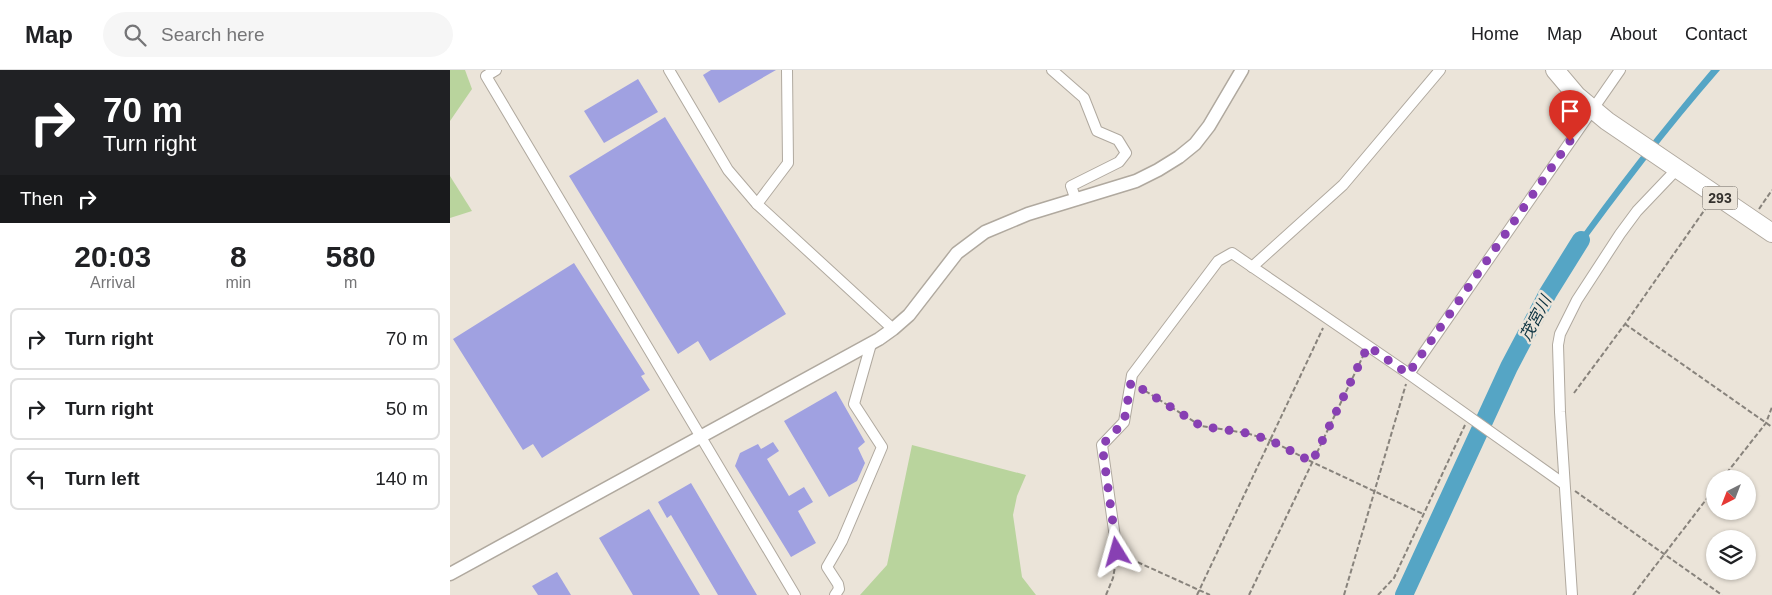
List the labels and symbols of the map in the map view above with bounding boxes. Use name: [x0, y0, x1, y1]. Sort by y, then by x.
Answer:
pin: [1549, 90, 1591, 141]
road number: 293: [1702, 186, 1738, 210]
water label: 茂宮川: [1517, 291, 1555, 343]
north arrow: [1706, 470, 1756, 520]
position arrow: [1090, 525, 1142, 577]

